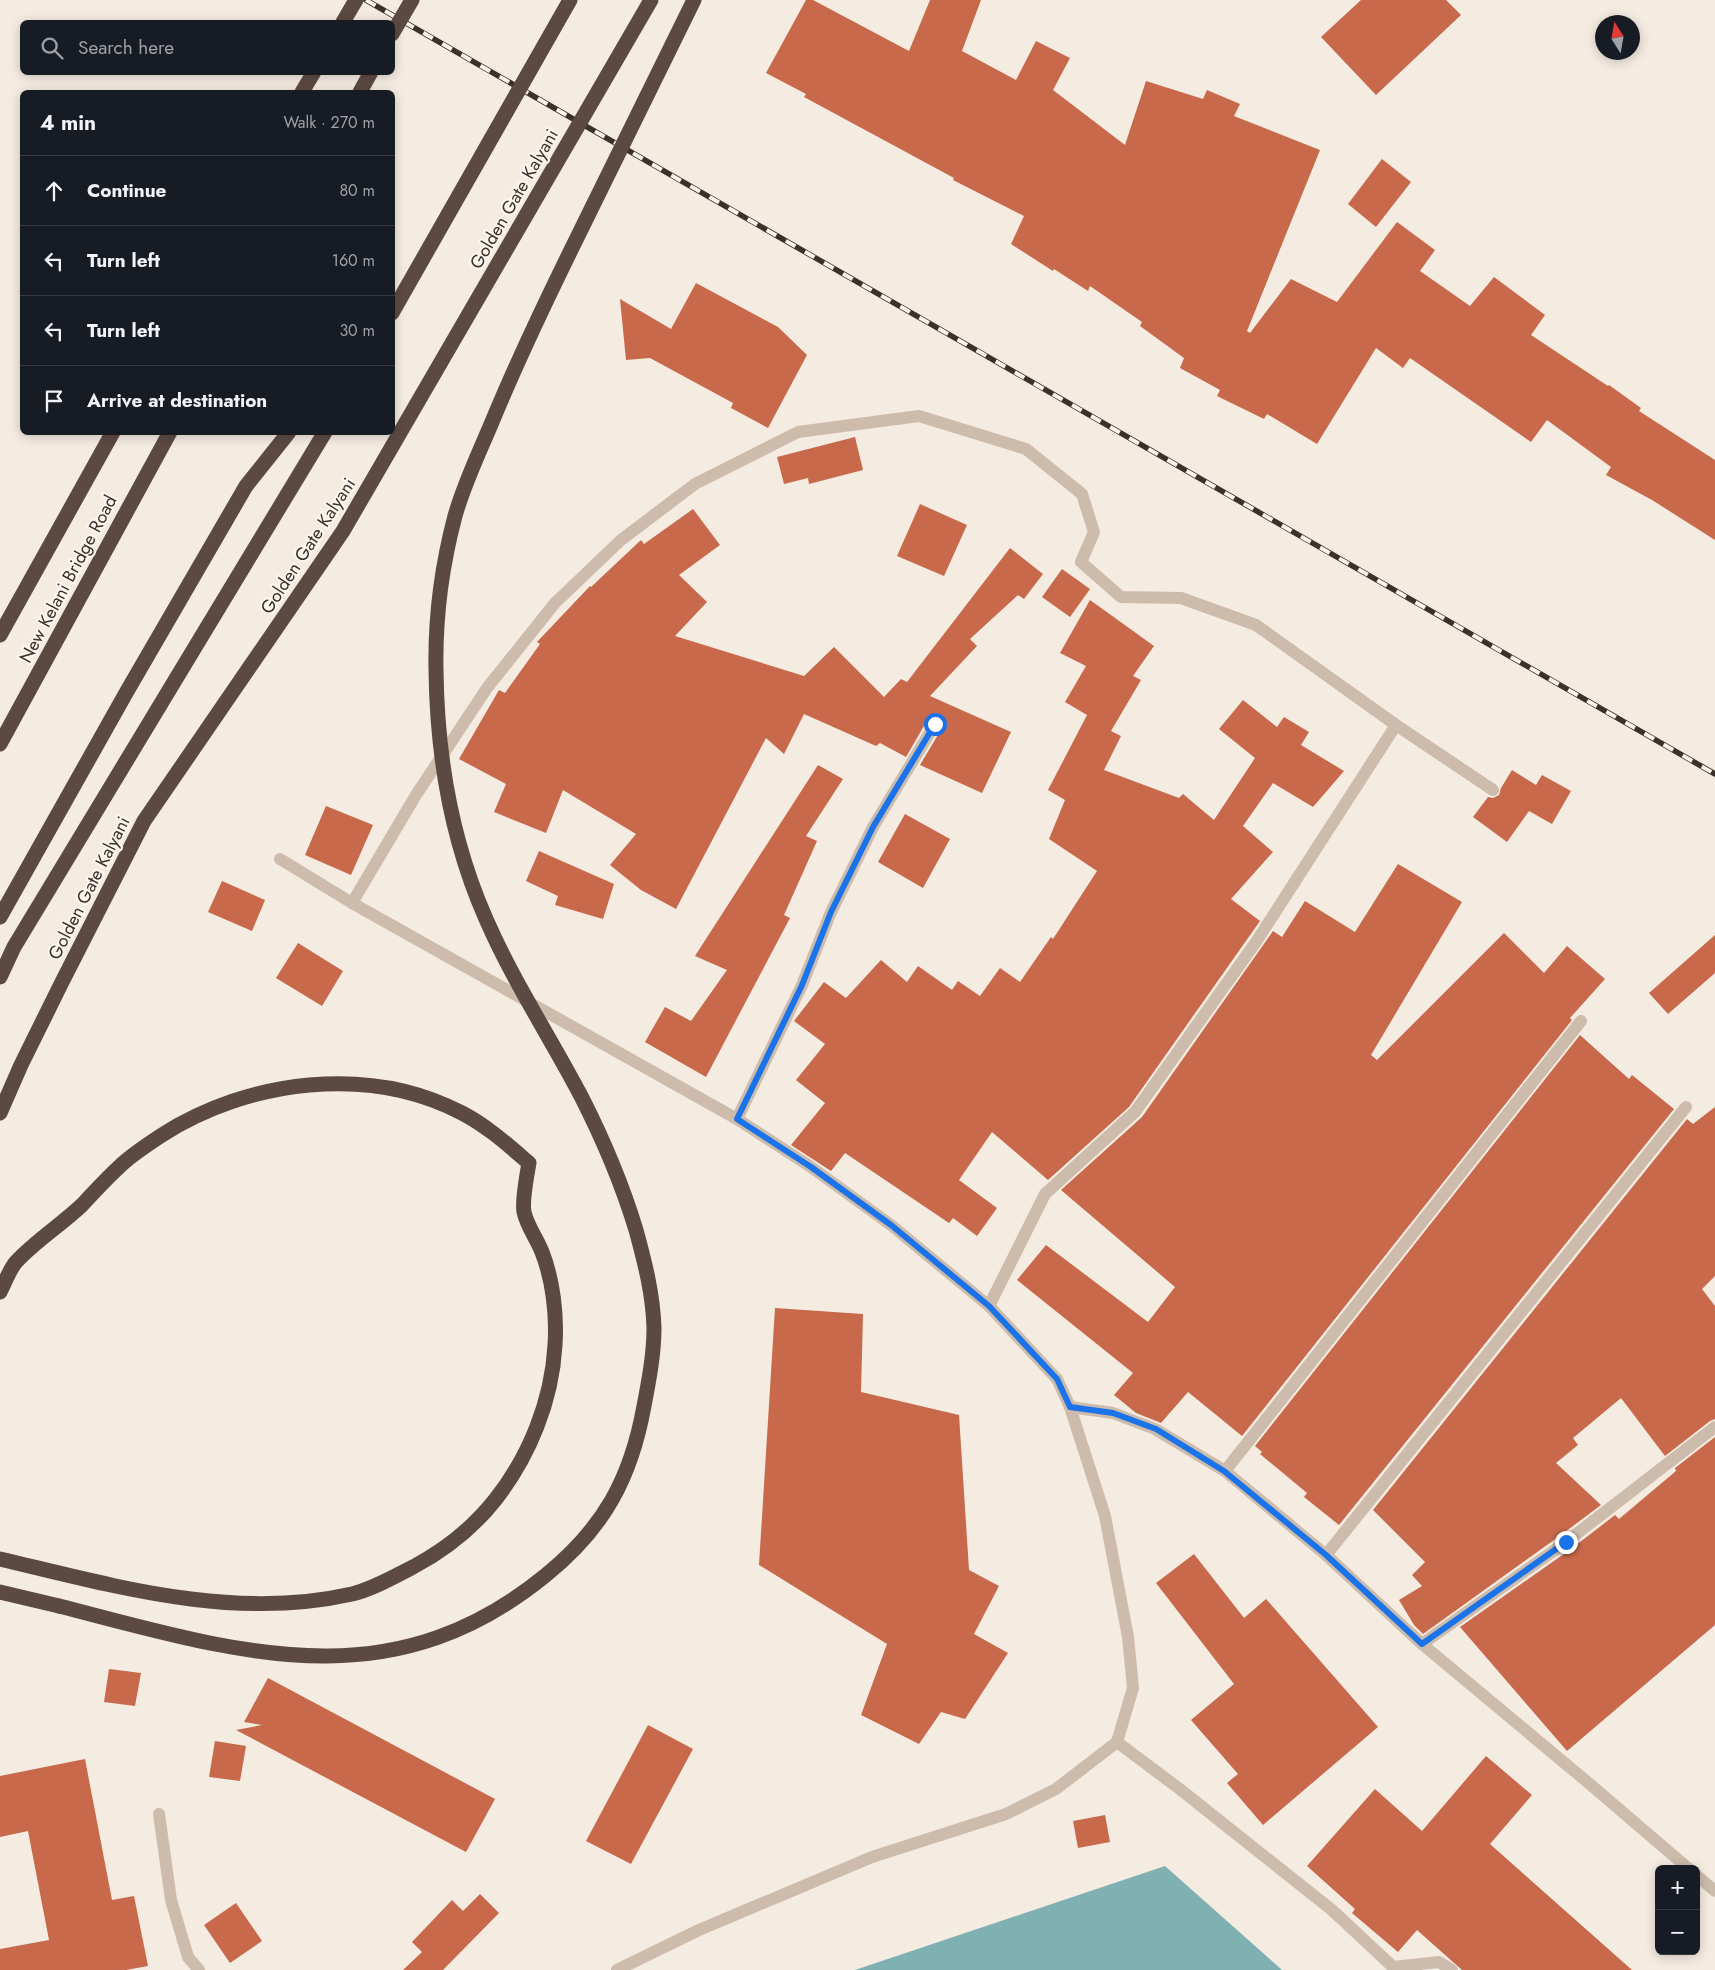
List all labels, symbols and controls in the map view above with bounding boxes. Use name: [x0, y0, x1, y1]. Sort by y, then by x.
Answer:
north arrow: [1595, 15, 1640, 60]
search box: [20, 20, 395, 75]
icon: search: [38, 34, 66, 62]
text: Search here: [78, 34, 174, 61]
text: 4 min: [40, 108, 96, 138]
text: Walk · 270 m: [284, 111, 375, 134]
street label: Golden Gate Kalyani: [463, 124, 565, 274]
icon: ahead: [40, 177, 68, 205]
text: Continue: [87, 177, 166, 204]
text: 80 m: [339, 179, 375, 202]
icon: left: [40, 247, 68, 275]
text: Turn left: [87, 247, 160, 274]
text: 160 m: [332, 249, 375, 272]
icon: left: [40, 317, 68, 345]
text: Turn left: [87, 317, 160, 344]
text: 30 m: [339, 319, 375, 342]
icon: arrive: [40, 387, 68, 415]
text: Arrive at destination: [87, 387, 267, 414]
street label: Golden Gate Kalyani: [254, 473, 362, 619]
street label: New Kelani Bridge Road: [13, 490, 123, 668]
route start: [924, 713, 947, 736]
street label: Golden Gate Kalyani: [42, 812, 136, 964]
route end: [1555, 1531, 1578, 1554]
map controls: [1655, 1865, 1700, 1955]
button: +: [1655, 1865, 1700, 1910]
button: −: [1655, 1910, 1700, 1955]

